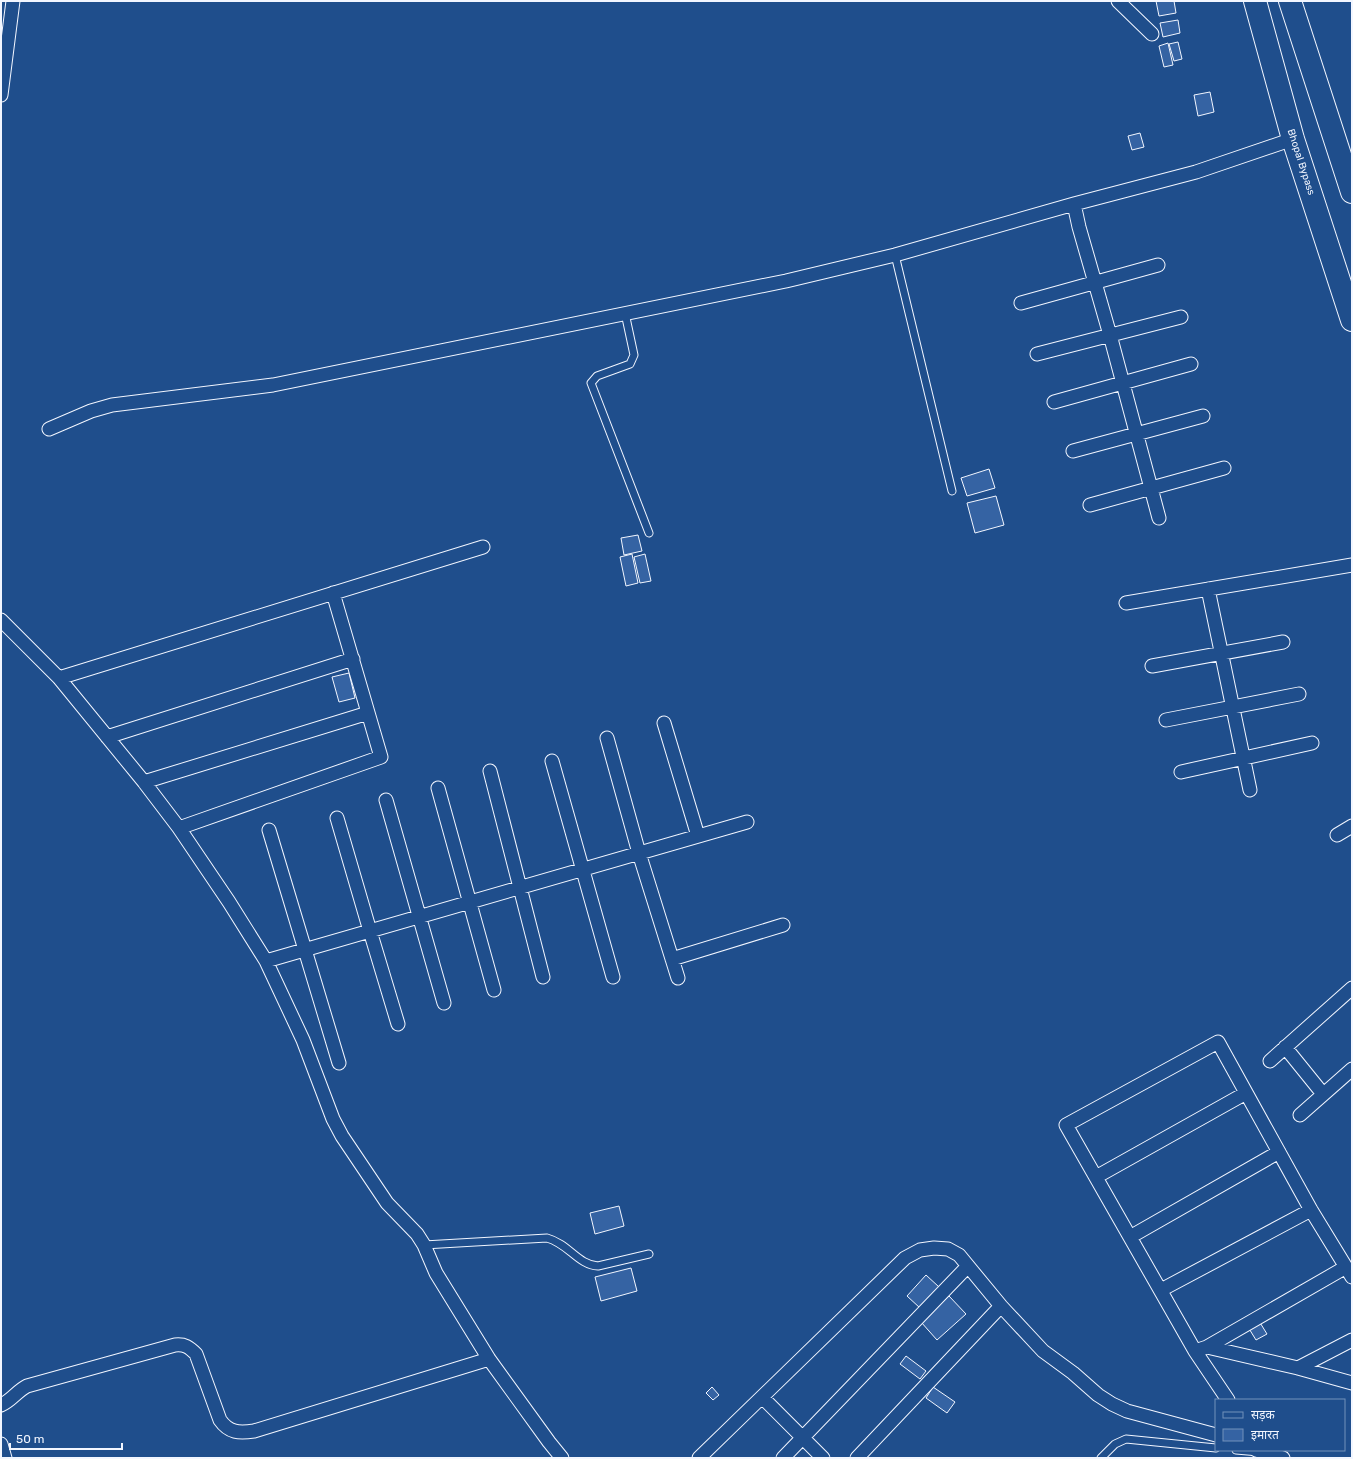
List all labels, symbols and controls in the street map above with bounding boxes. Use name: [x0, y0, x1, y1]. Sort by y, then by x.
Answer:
street label: Bhopal Bypass: [1285, 127, 1317, 197]
legend: [1215, 1399, 1345, 1451]
text: सड़क: [1251, 1408, 1276, 1422]
scale bar: [10, 1425, 122, 1451]
text: इमारत: [1251, 1428, 1280, 1442]
text: 50 m: [16, 1432, 44, 1446]

